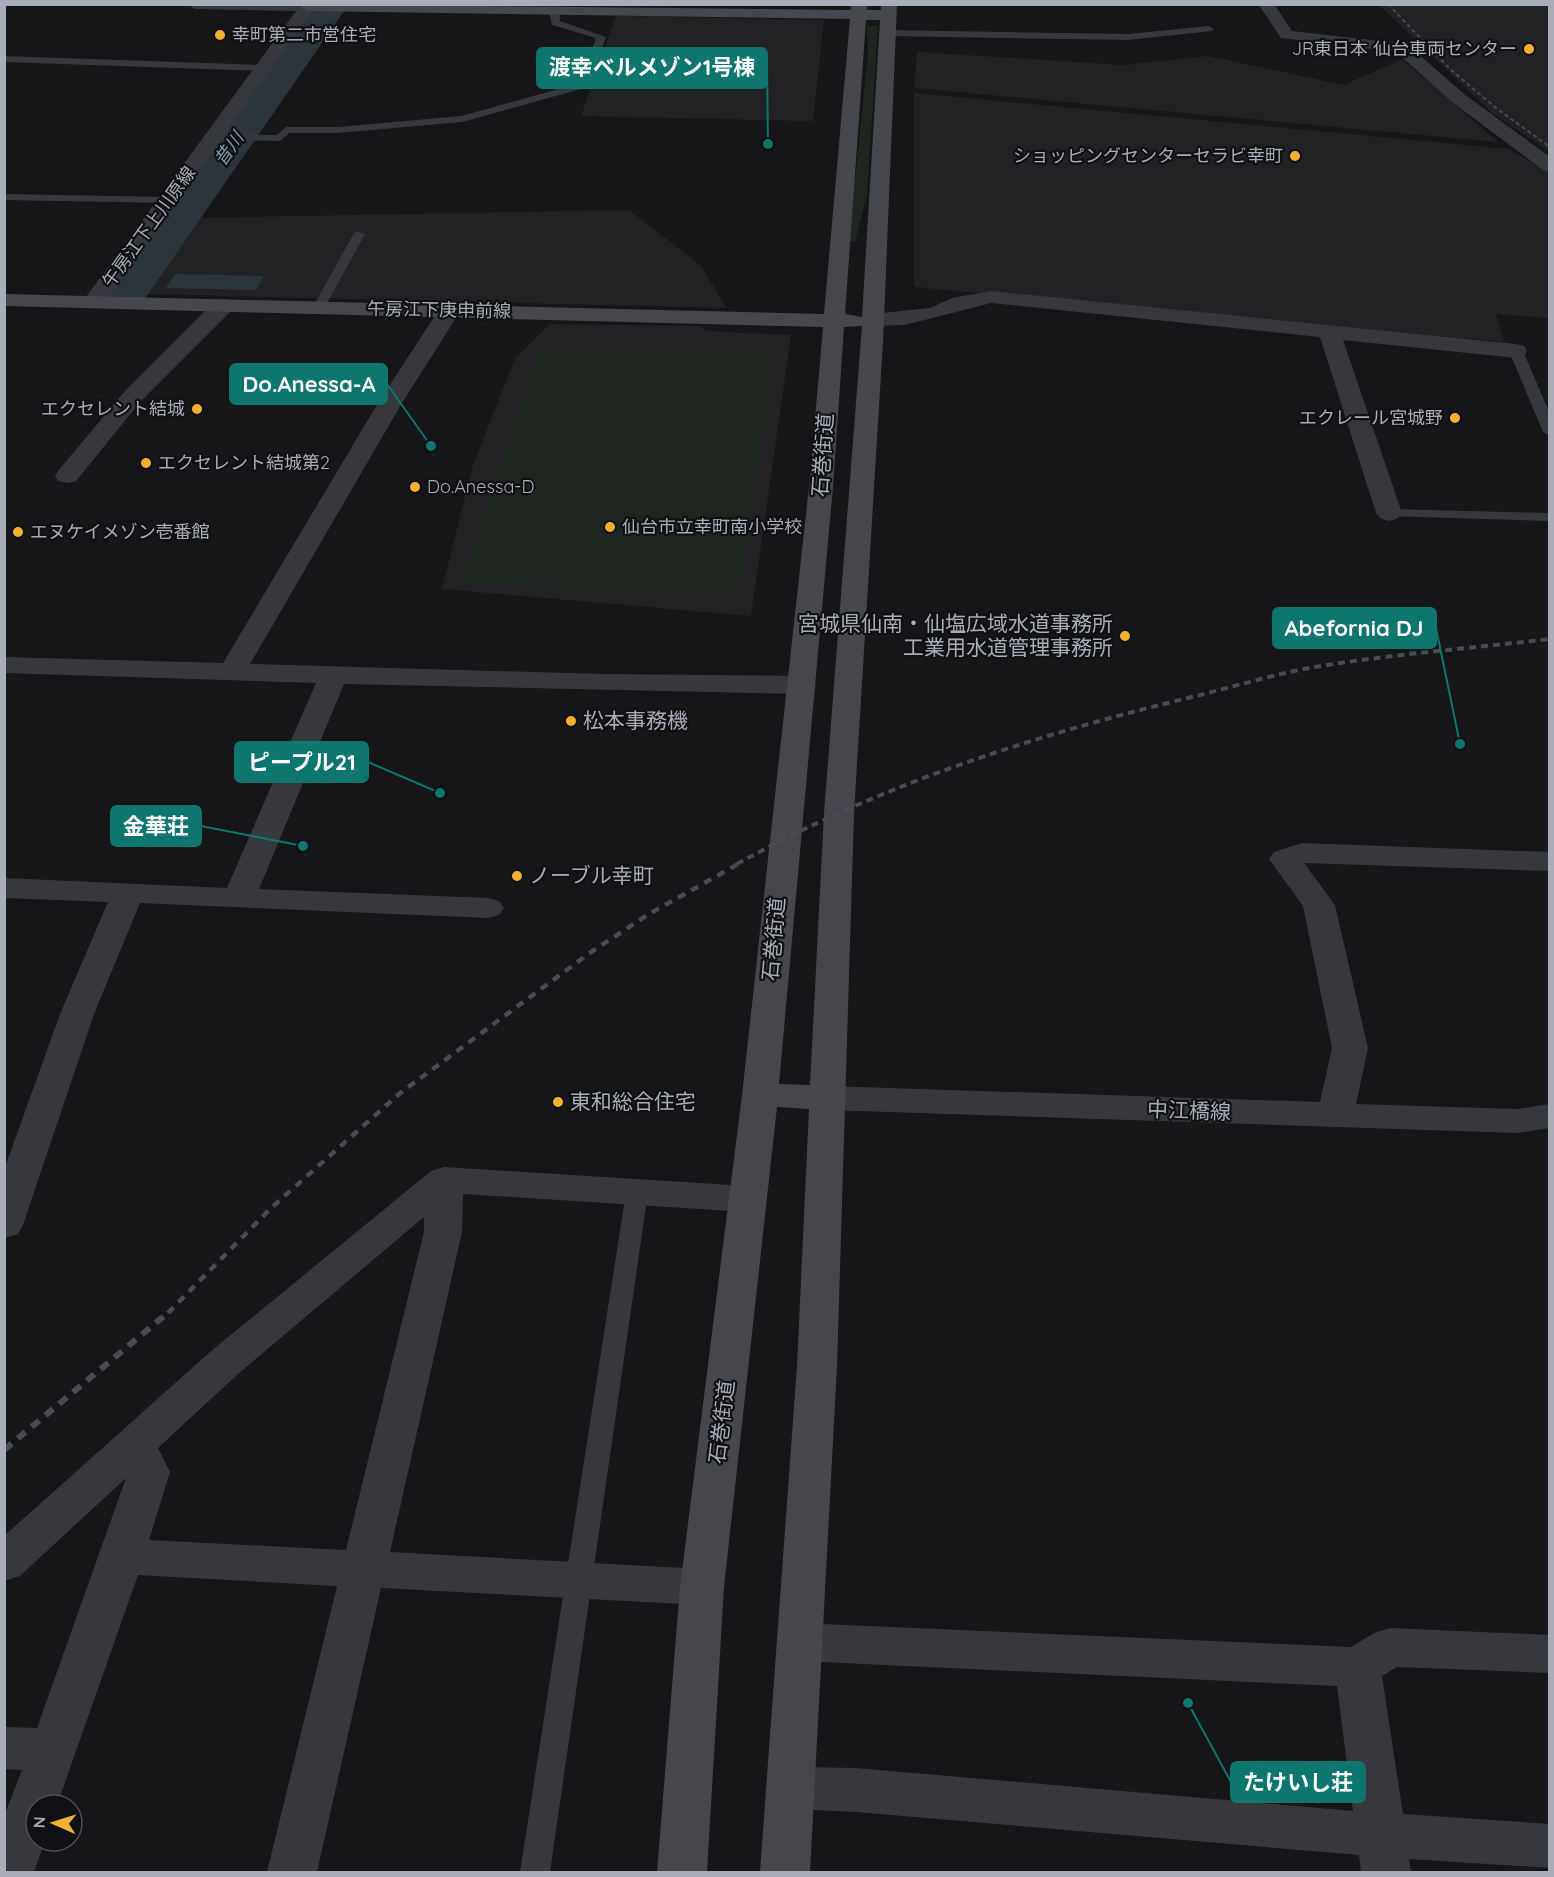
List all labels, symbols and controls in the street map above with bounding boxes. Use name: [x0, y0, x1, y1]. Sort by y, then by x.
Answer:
place label: 幸町第二市営住宅: [232, 23, 376, 46]
marker: 幸町第二市営住宅: [213, 28, 227, 42]
place label: JR東日本 仙台車両センター: [1292, 37, 1517, 60]
marker: JR東日本 仙台車両センター: [1522, 42, 1536, 56]
callout: 渡幸ベルメゾン1号棟: [537, 48, 767, 88]
text: 渡幸ベルメゾン1号棟: [549, 53, 755, 81]
water label: 昔川: [209, 126, 249, 170]
place label: ショッピングセンターセラビ幸町: [1013, 144, 1283, 167]
marker: ショッピングセンターセラビ幸町: [1288, 149, 1302, 163]
street label: 午房江下上川原線: [97, 162, 200, 292]
street label: 午房江下庚申前線: [367, 297, 511, 322]
callout: Do.Anessa-A: [230, 364, 387, 404]
text: Do.Anessa-A: [242, 370, 376, 398]
place label: エクセレント結城: [41, 397, 185, 420]
marker: エクセレント結城: [190, 402, 204, 416]
place label: エクレール宮城野: [1299, 406, 1443, 429]
marker: エクレール宮城野: [1448, 411, 1462, 425]
street label: 石巻街道: [806, 412, 838, 498]
place label: エクセレント結城第2: [158, 451, 330, 474]
marker: エクセレント結城第2: [139, 456, 153, 470]
place label: Do.Anessa-D: [427, 475, 534, 498]
marker: Do.Anessa-D: [408, 480, 422, 494]
place label: 仙台市立幸町南小学校: [622, 515, 802, 538]
place label: エヌケイメゾン壱番館: [30, 520, 210, 543]
marker: 仙台市立幸町南小学校: [603, 520, 617, 534]
marker: エヌケイメゾン壱番館: [11, 525, 25, 539]
callout: Abefornia DJ: [1273, 608, 1436, 648]
place label: 宮城県仙南・仙塩広域水道事務所 工業用水道管理事務所: [798, 610, 1113, 660]
text: Abefornia DJ: [1285, 614, 1423, 642]
marker: 宮城県仙南・仙塩広域水道事務所 工業用水道管理事務所: [1118, 629, 1132, 643]
place label: 松本事務機: [583, 707, 688, 733]
marker: 松本事務機: [564, 714, 578, 728]
callout: ピープル21: [235, 742, 368, 782]
text: ピープル21: [248, 748, 356, 776]
callout: 金華荘: [111, 806, 201, 846]
text: 金華荘: [123, 812, 189, 840]
place label: ノーブル幸町: [529, 862, 654, 888]
marker: ノーブル幸町: [510, 869, 524, 883]
street label: 石巻街道: [756, 896, 790, 982]
place label: 東和総合住宅: [570, 1088, 696, 1114]
marker: 東和総合住宅: [551, 1095, 565, 1109]
street label: 中江橋線: [1147, 1096, 1231, 1124]
street label: 石巻街道: [703, 1379, 739, 1465]
callout: たけいし荘: [1231, 1762, 1365, 1802]
text: たけいし荘: [1243, 1768, 1353, 1796]
north arrow: [24, 1793, 84, 1853]
text: N: [29, 1816, 49, 1829]

